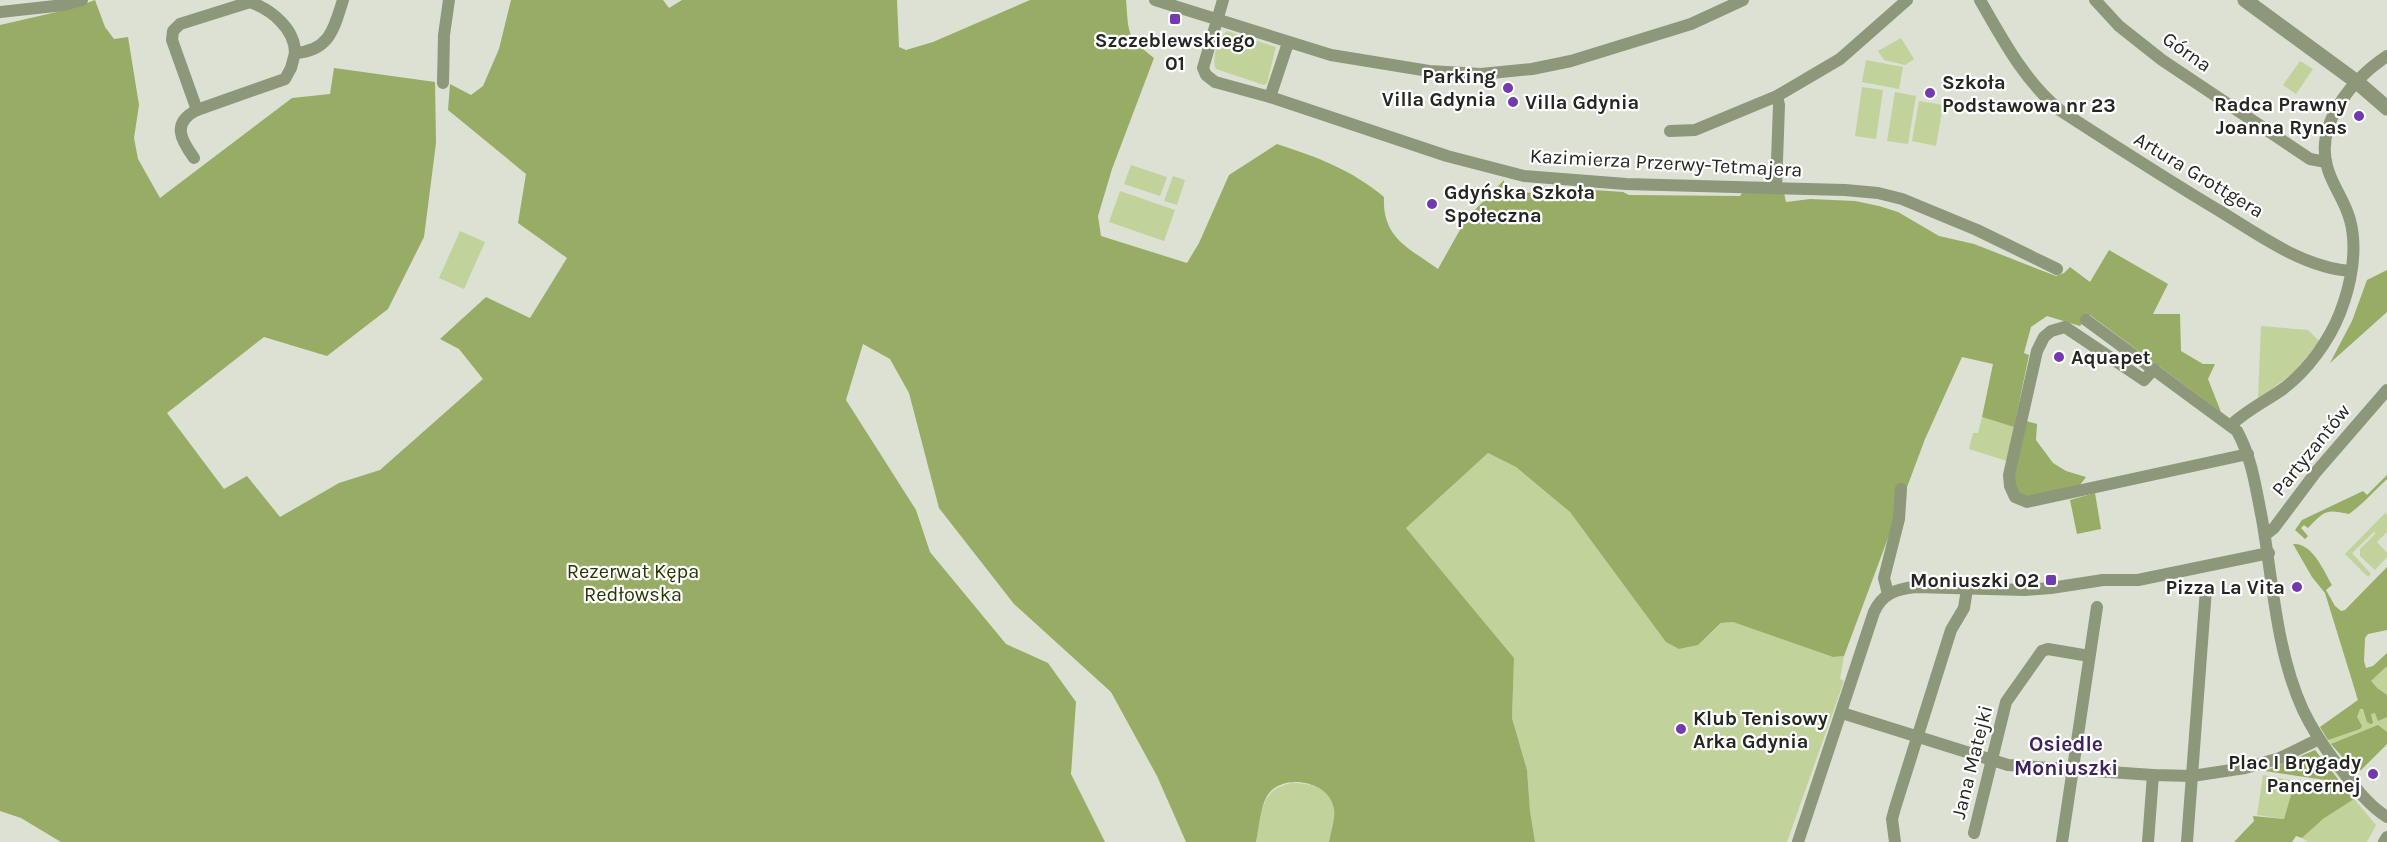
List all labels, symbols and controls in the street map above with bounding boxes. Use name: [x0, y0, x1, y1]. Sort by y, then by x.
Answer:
marker: Szczeblewskiego 01: [1168, 12, 1182, 26]
street label: Górna: [2158, 27, 2216, 77]
place label: Szczeblewskiego 01: [1095, 29, 1255, 75]
place label: Parking Villa Gdynia: [1382, 65, 1496, 111]
place label: Szkoła Podstawowa nr 23: [1942, 71, 2116, 117]
marker: Parking Villa Gdynia: [1501, 81, 1515, 95]
marker: Szkoła Podstawowa nr 23: [1923, 86, 1937, 100]
place label: Villa Gdynia: [1525, 91, 1639, 114]
place label: Radca Prawny Joanna Rynas: [2214, 93, 2347, 139]
marker: Villa Gdynia: [1506, 95, 1520, 109]
marker: Radca Prawny Joanna Rynas: [2352, 109, 2366, 123]
street label: Artura Grottgera: [2130, 127, 2268, 223]
street label: Kazimierza Przerwy-Tetmajera: [1529, 144, 1803, 182]
place label: Gdyńska Szkoła Społeczna: [1444, 181, 1595, 227]
marker: Gdyńska Szkoła Społeczna: [1425, 197, 1439, 211]
place label: Aquapet: [2071, 346, 2151, 369]
marker: Aquapet: [2052, 350, 2066, 364]
street label: Partyzantów: [2267, 399, 2355, 501]
park label: Rezerwat Kępa Redłowska: [567, 560, 699, 606]
place label: Moniuszki 02: [1910, 569, 2039, 592]
marker: Moniuszki 02: [2044, 573, 2058, 587]
place label: Pizza La Vita: [2165, 576, 2285, 599]
marker: Pizza La Vita: [2290, 580, 2304, 594]
street label: Jana Matejki: [1947, 703, 1997, 821]
place label: Klub Tenisowy Arka Gdynia: [1693, 707, 1828, 753]
marker: Klub Tenisowy Arka Gdynia: [1674, 722, 1688, 736]
district label: Osiedle Moniuszki: [2014, 732, 2118, 780]
place label: Plac I Brygady Pancernej: [2228, 751, 2361, 797]
marker: Plac I Brygady Pancernej: [2366, 767, 2380, 781]

